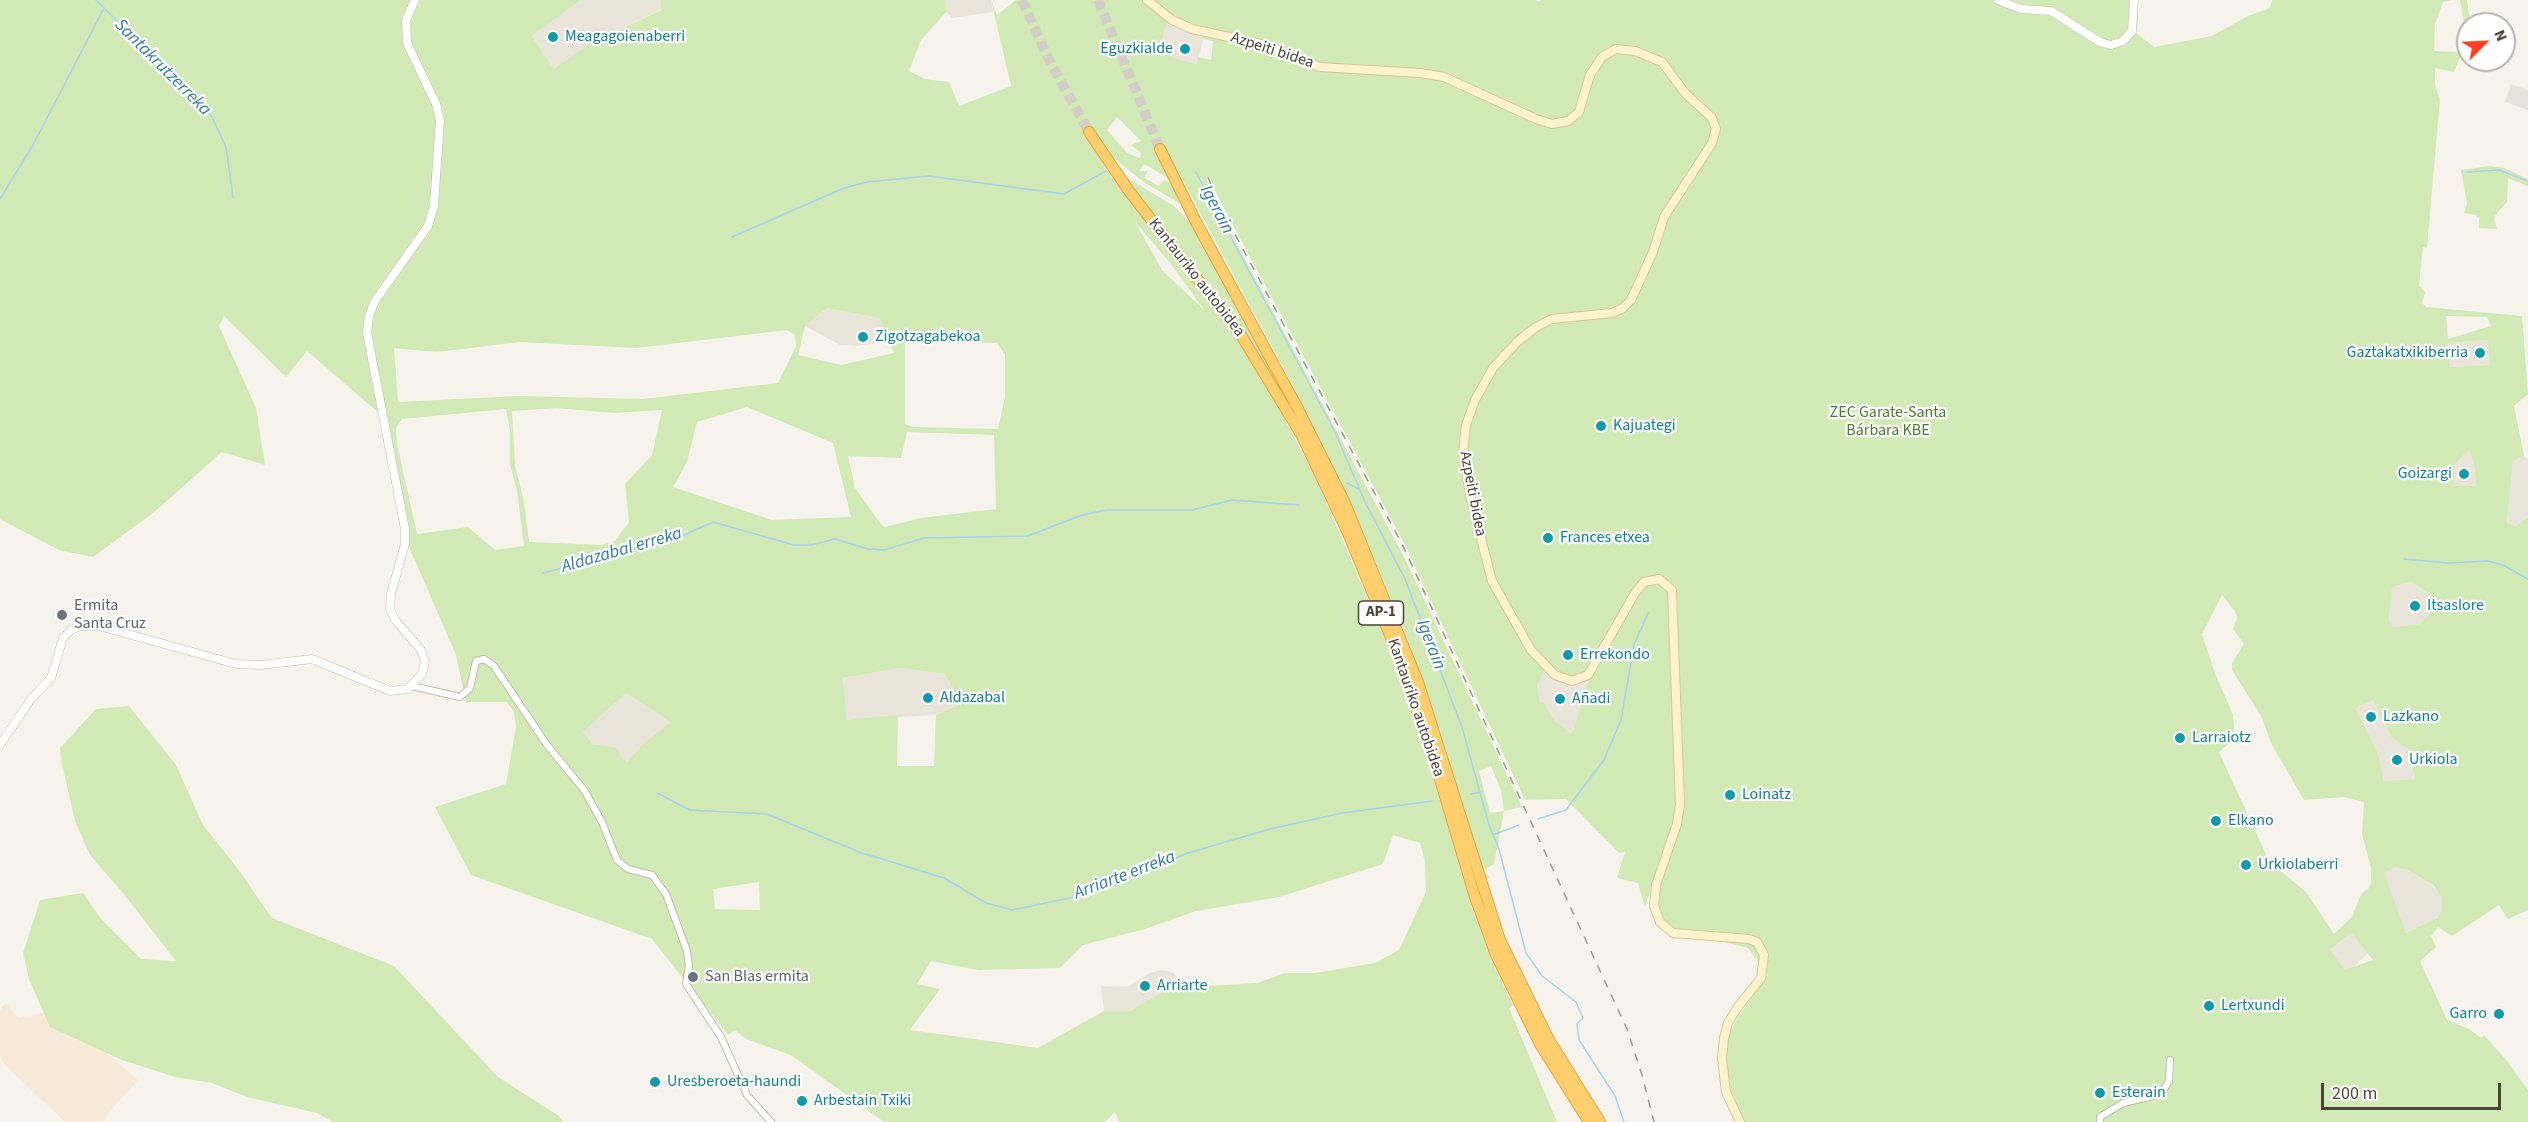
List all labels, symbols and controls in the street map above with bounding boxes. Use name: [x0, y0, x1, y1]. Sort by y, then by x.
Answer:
north arrow: [2456, 12, 2516, 72]
water label: Santakrutzerreka: [109, 15, 215, 121]
text: N: [2488, 26, 2513, 45]
place label: Meagagoienaberri: [565, 27, 685, 47]
street label: Azpeiti bidea: [1228, 29, 1316, 73]
marker: Meagagoienaberri: [546, 30, 560, 44]
place label: Eguzkialde: [1100, 39, 1173, 59]
marker: Eguzkialde: [1178, 42, 1192, 56]
water label: Igerain: [1194, 182, 1238, 238]
street label: Kantauriko autobidea: [1144, 215, 1248, 341]
place label: Zigotzagabekoa: [875, 327, 981, 347]
marker: Zigotzagabekoa: [856, 330, 870, 344]
place label: Gaztakatxikiberria: [2347, 343, 2468, 363]
marker: Gaztakatxikiberria: [2473, 346, 2487, 360]
park label: ZEC Garate-Santa Bárbara KBE: [1830, 403, 1946, 441]
place label: Kajuategi: [1613, 416, 1676, 436]
marker: Kajuategi: [1594, 419, 1608, 433]
street label: Azpeiti bidea: [1454, 450, 1490, 538]
place label: Goizargi: [2398, 464, 2452, 484]
marker: Goizargi: [2457, 467, 2471, 481]
water label: Aldazabal erreka: [559, 523, 685, 579]
place label: Frances etxea: [1560, 528, 1650, 548]
marker: Frances etxea: [1541, 531, 1555, 545]
place label: Ermita Santa Cruz: [74, 596, 146, 634]
place label: Itsaslore: [2427, 596, 2484, 616]
marker: Itsaslore: [2408, 599, 2422, 613]
road number: AP-1: [1358, 601, 1404, 625]
marker: Ermita Santa Cruz: [55, 608, 69, 622]
water label: Igerain: [1411, 617, 1449, 673]
street label: Kantauriko autobidea: [1382, 636, 1448, 780]
place label: Errekondo: [1580, 645, 1650, 665]
marker: Errekondo: [1561, 648, 1575, 662]
place label: Aldazabal: [940, 688, 1005, 708]
place label: Añadi: [1572, 689, 1610, 709]
marker: Aldazabal: [921, 691, 935, 705]
marker: Añadi: [1553, 692, 1567, 706]
place label: Lazkano: [2383, 707, 2439, 727]
marker: Lazkano: [2364, 710, 2378, 724]
place label: Larraiotz: [2192, 728, 2251, 748]
marker: Larraiotz: [2173, 731, 2187, 745]
place label: Urkiola: [2409, 750, 2458, 770]
marker: Urkiola: [2390, 753, 2404, 767]
place label: Loinatz: [1742, 785, 1791, 805]
marker: Loinatz: [1723, 788, 1737, 802]
place label: Elkano: [2228, 811, 2274, 831]
marker: Elkano: [2209, 814, 2223, 828]
water label: Arriarte erreka: [1071, 847, 1179, 905]
place label: Urkiolaberri: [2258, 855, 2338, 875]
marker: Urkiolaberri: [2239, 858, 2253, 872]
place label: San Blas ermita: [705, 967, 809, 987]
marker: San Blas ermita: [686, 970, 700, 984]
place label: Arriarte: [1157, 976, 1207, 996]
marker: Arriarte: [1138, 979, 1152, 993]
place label: Lertxundi: [2221, 996, 2285, 1016]
marker: Lertxundi: [2202, 999, 2216, 1013]
place label: Garro: [2449, 1004, 2487, 1024]
marker: Garro: [2492, 1007, 2506, 1021]
scale bar: [2324, 1071, 2504, 1109]
place label: Uresberoeta-haundi: [667, 1072, 801, 1092]
marker: Uresberoeta-haundi: [648, 1075, 662, 1089]
text: 200 m: [2332, 1081, 2377, 1106]
place label: Esterain: [2112, 1083, 2166, 1103]
marker: Esterain: [2093, 1086, 2107, 1100]
place label: Arbestain Txiki: [814, 1091, 911, 1111]
marker: Arbestain Txiki: [795, 1094, 809, 1108]

